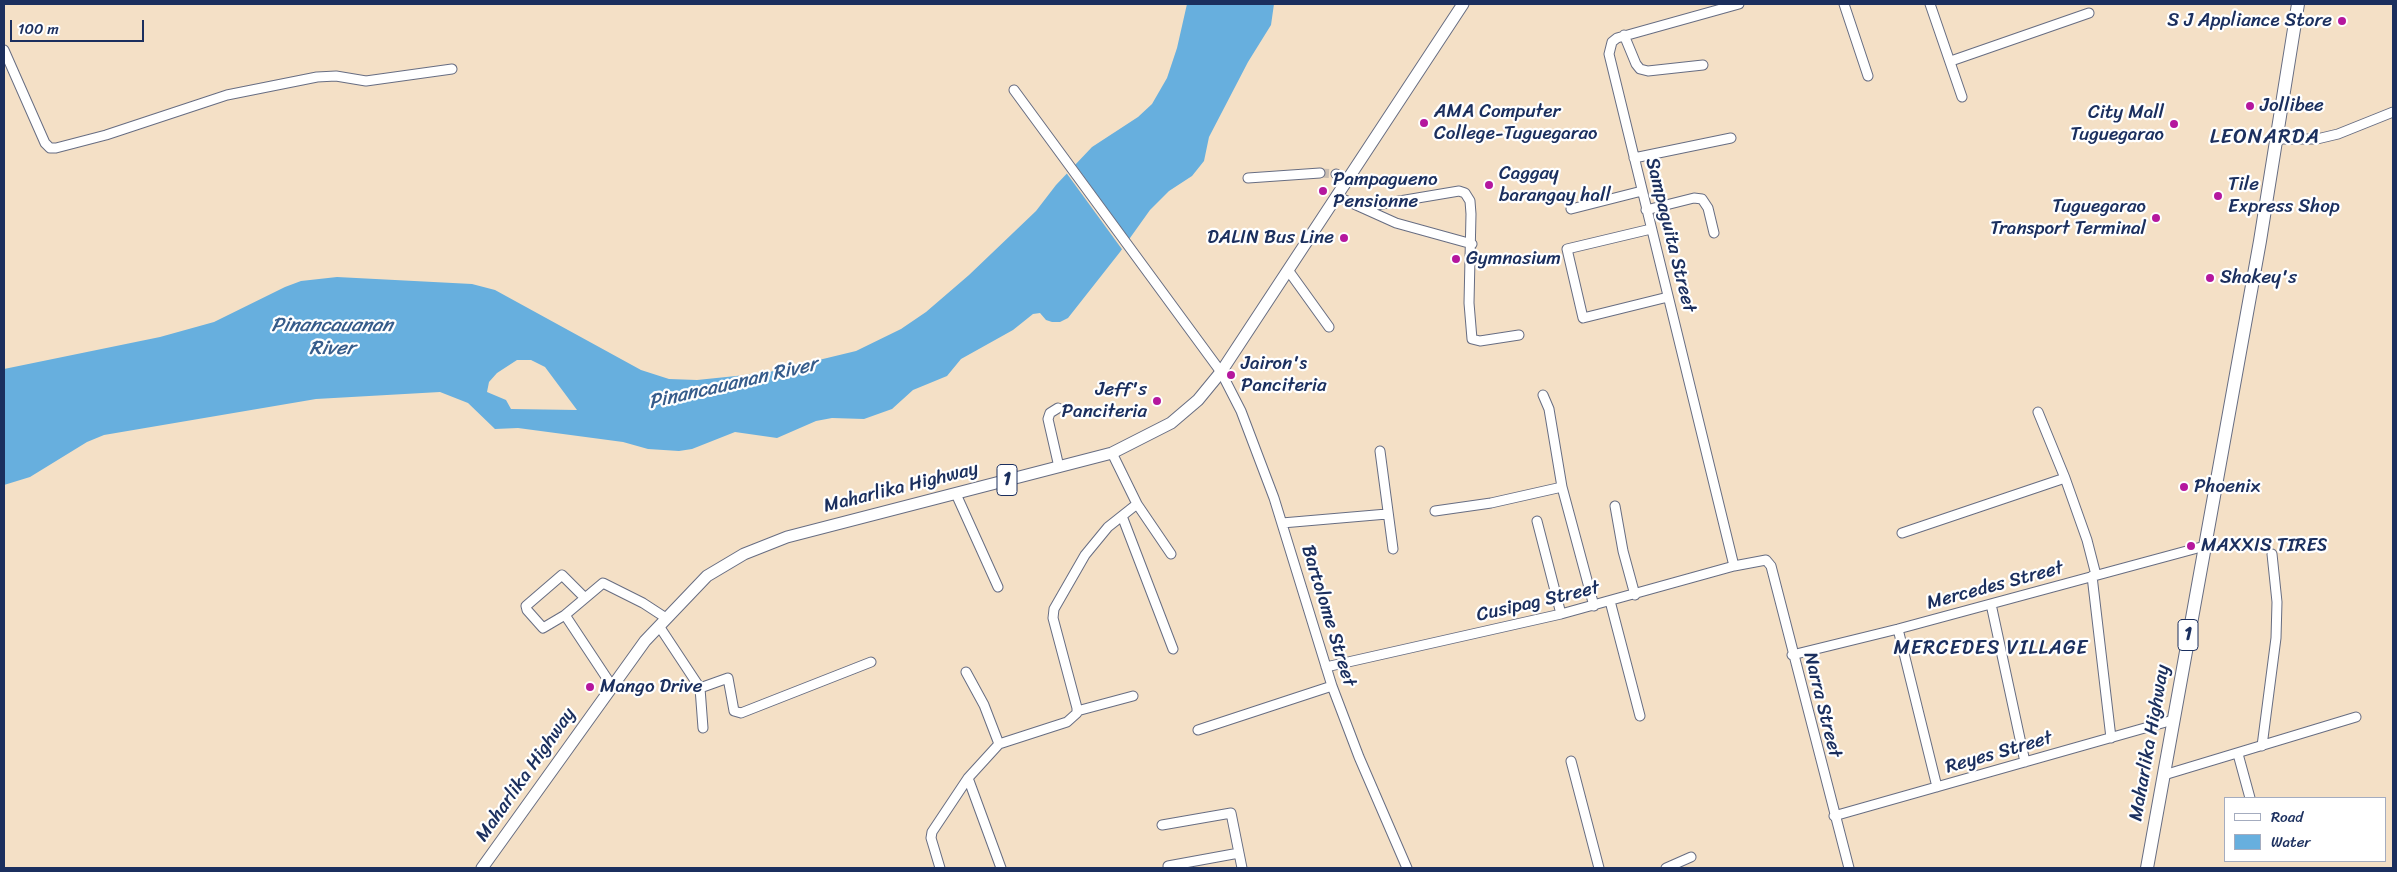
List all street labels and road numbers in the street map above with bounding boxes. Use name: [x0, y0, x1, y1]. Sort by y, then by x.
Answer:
street label: Sampaguita Street: [1640, 155, 1700, 315]
street label: Maharlika Highway: [821, 458, 981, 518]
road number: 1: [997, 464, 1017, 496]
street label: Bartolome Street: [1296, 543, 1360, 689]
street label: Mercedes Street: [1924, 557, 2066, 615]
street label: Cusipag Street: [1474, 577, 1602, 627]
road number: 1: [2178, 620, 2198, 650]
street label: Narra Street: [1798, 650, 1846, 760]
street label: Maharlika Highway: [2125, 663, 2175, 823]
street label: Maharlika Highway: [471, 704, 581, 846]
street label: Reyes Street: [1943, 727, 2055, 779]

